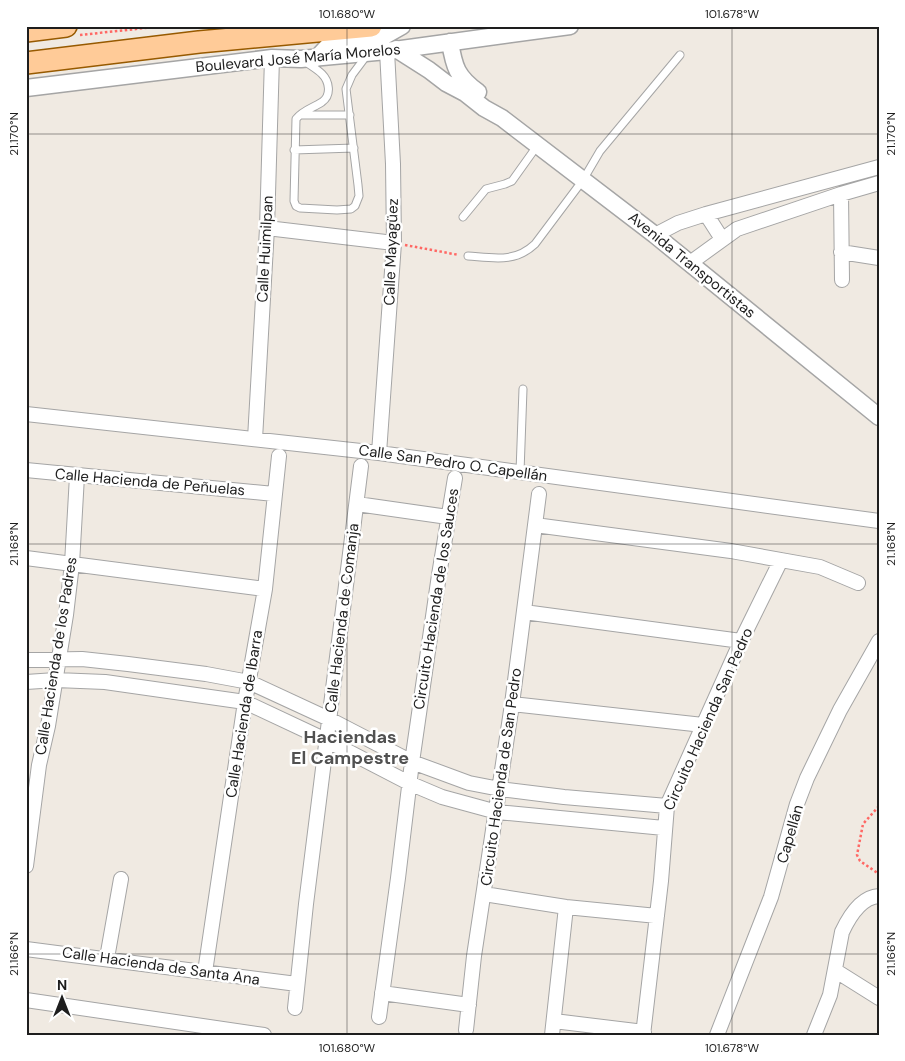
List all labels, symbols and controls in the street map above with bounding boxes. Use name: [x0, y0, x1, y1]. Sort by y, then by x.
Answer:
text: 101.680°W: [319, 6, 376, 22]
text: 101.678°W: [705, 6, 759, 22]
street label: Boulevard José María Morelos: [195, 39, 401, 77]
text: 21.170°N: [6, 112, 22, 156]
text: 21.170°N: [883, 112, 899, 156]
street label: Calle Huimilpan: [252, 195, 278, 303]
street label: Calle Mayagüez: [379, 198, 403, 306]
street label: Avenida Transportistas: [624, 207, 760, 323]
street label: Calle San Pedro O. Capellán: [357, 440, 549, 486]
street label: Calle Hacienda de Peñuelas: [54, 464, 246, 500]
street label: Circuito Hacienda de los Sauces: [409, 487, 463, 711]
text: 21.168°N: [6, 522, 22, 566]
street label: Calle Hacienda de Comanja: [320, 522, 364, 714]
text: 21.168°N: [883, 522, 899, 566]
street label: Calle Hacienda de los Padres: [30, 556, 82, 756]
street label: Circuito Hacienda San Pedro: [659, 624, 757, 814]
street label: Calle Hacienda de Ibarra: [221, 629, 267, 799]
street label: Circuito Hacienda de San Pedro: [476, 667, 526, 887]
district label: Haciendas El Campestre: [291, 725, 409, 770]
street label: Capellán: [772, 802, 808, 866]
text: 21.166°N: [6, 932, 22, 976]
text: 21.166°N: [883, 932, 899, 976]
street label: Calle Hacienda de Santa Ana: [61, 942, 261, 990]
north arrow: [38, 974, 88, 1024]
text: N: [57, 976, 67, 994]
text: 101.680°W: [319, 1040, 376, 1056]
text: 101.678°W: [705, 1040, 759, 1056]

